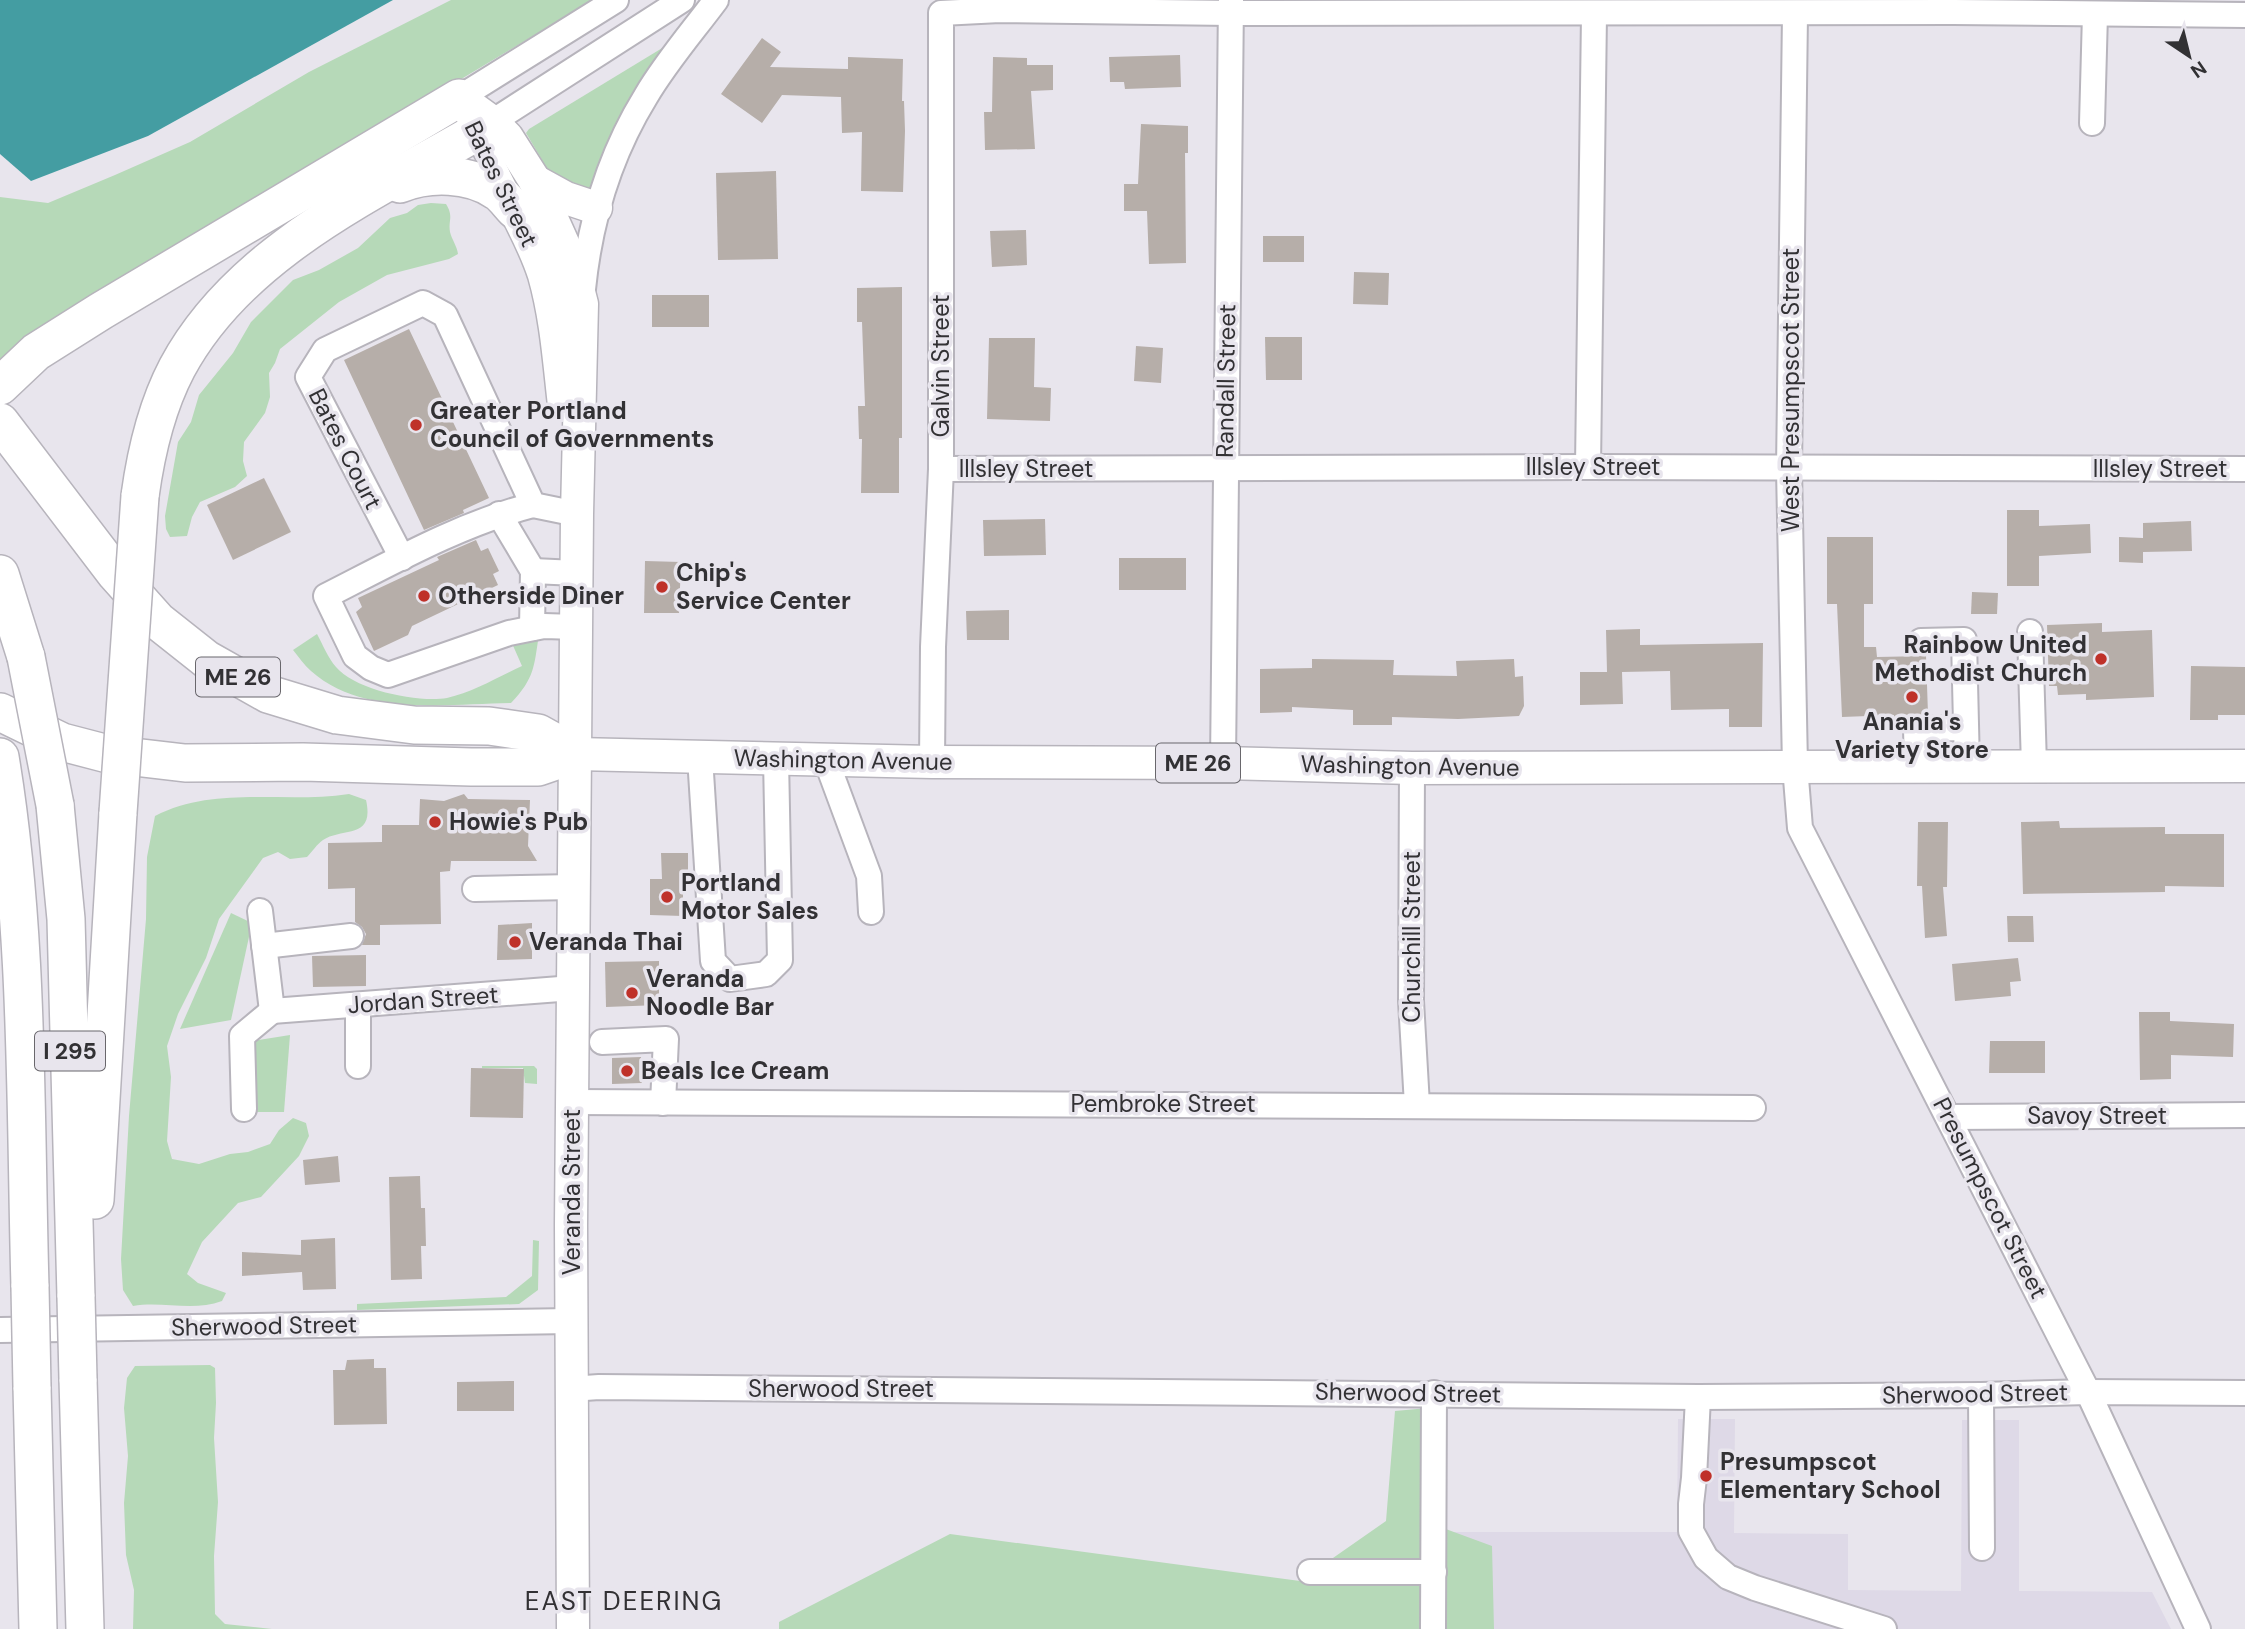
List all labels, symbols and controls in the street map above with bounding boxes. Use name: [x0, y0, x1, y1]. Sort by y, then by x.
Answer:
north arrow: [2154, 21, 2224, 91]
text: N: [2186, 55, 2211, 84]
street label: Bates Street: [458, 116, 545, 252]
street label: West Presumpscot Street: [1775, 248, 1806, 532]
street label: Galvin Street: [925, 294, 956, 438]
street label: Randall Street: [1209, 304, 1242, 458]
street label: Bates Court: [302, 383, 389, 515]
place label: Greater Portland Council of Governments: [430, 395, 714, 454]
marker: Greater Portland Council of Governments: [408, 417, 424, 433]
street label: Illsley Street: [1526, 451, 1660, 482]
street label: Illsley Street: [959, 453, 1093, 484]
street label: Illsley Street: [2093, 453, 2227, 484]
place label: Chip's Service Center: [676, 557, 851, 616]
marker: Chip's Service Center: [654, 579, 670, 595]
place label: Otherside Diner: [438, 580, 624, 611]
marker: Otherside Diner: [416, 588, 432, 604]
place label: Rainbow United Methodist Church: [1875, 629, 2087, 688]
marker: Rainbow United Methodist Church: [2093, 651, 2109, 667]
road number: ME 26: [196, 657, 280, 696]
marker: Anania's Variety Store: [1904, 689, 1920, 705]
place label: Anania's Variety Store: [1835, 706, 1989, 765]
street label: Washington Avenue: [733, 742, 953, 777]
road number: ME 26: [1156, 744, 1240, 782]
street label: Washington Avenue: [1300, 748, 1520, 783]
place label: Howie's Pub: [449, 806, 588, 837]
marker: Howie's Pub: [427, 814, 443, 830]
street label: Churchill Street: [1396, 851, 1427, 1023]
place label: Portland Motor Sales: [681, 867, 819, 926]
marker: Portland Motor Sales: [659, 889, 675, 905]
place label: Veranda Thai: [529, 926, 683, 957]
marker: Veranda Thai: [507, 934, 523, 950]
place label: Veranda Noodle Bar: [646, 963, 774, 1022]
street label: Jordan Street: [347, 979, 499, 1020]
marker: Veranda Noodle Bar: [624, 985, 640, 1001]
road number: I 295: [35, 1032, 105, 1070]
place label: Beals Ice Cream: [641, 1055, 829, 1086]
marker: Beals Ice Cream: [619, 1063, 635, 1079]
street label: Pembroke Street: [1070, 1088, 1256, 1119]
street label: Presumpscot Street: [1926, 1092, 2055, 1304]
street label: Savoy Street: [2027, 1100, 2167, 1131]
street label: Veranda Street: [556, 1109, 587, 1275]
street label: Sherwood Street: [171, 1308, 357, 1343]
street label: Sherwood Street: [748, 1373, 934, 1404]
street label: Sherwood Street: [1315, 1375, 1501, 1410]
street label: Sherwood Street: [1882, 1376, 2068, 1411]
place label: Presumpscot Elementary School: [1720, 1446, 1941, 1505]
marker: Presumpscot Elementary School: [1698, 1468, 1714, 1484]
district label: EAST DEERING: [525, 1584, 723, 1618]

